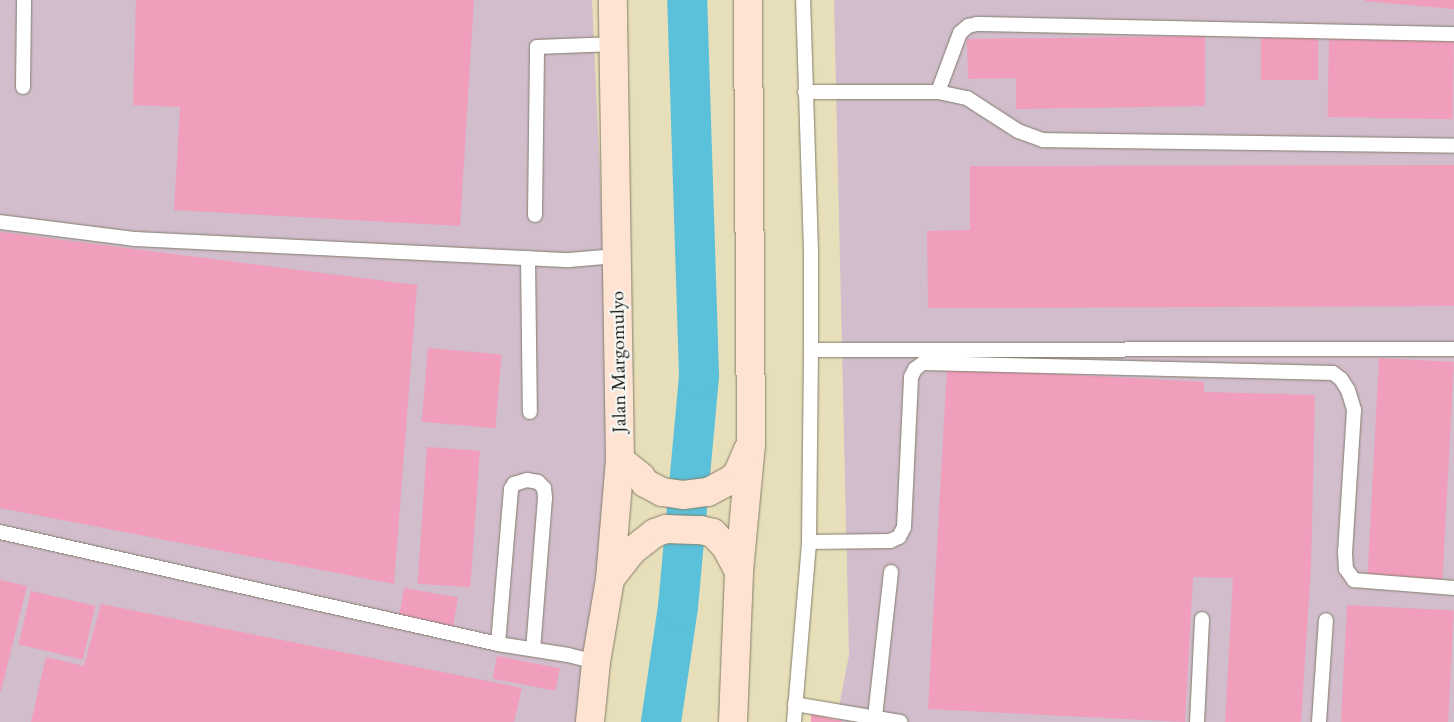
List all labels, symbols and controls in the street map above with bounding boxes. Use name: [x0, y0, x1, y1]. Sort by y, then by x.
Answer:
street label: Jalan Margomulyo: [605, 291, 631, 433]

